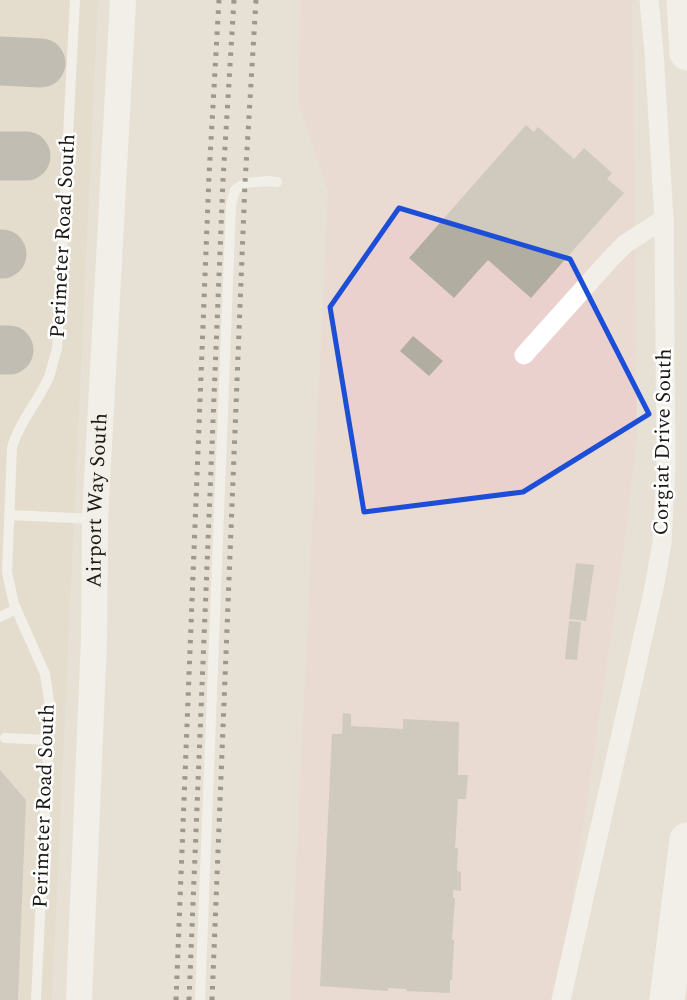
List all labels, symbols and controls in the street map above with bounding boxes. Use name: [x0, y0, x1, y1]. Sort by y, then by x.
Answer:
street label: Perimeter Road South: [42, 133, 84, 339]
street label: Corgiat Drive South: [645, 348, 681, 536]
street label: Airport Way South: [78, 412, 117, 588]
street label: Perimeter Road South: [24, 703, 64, 909]

